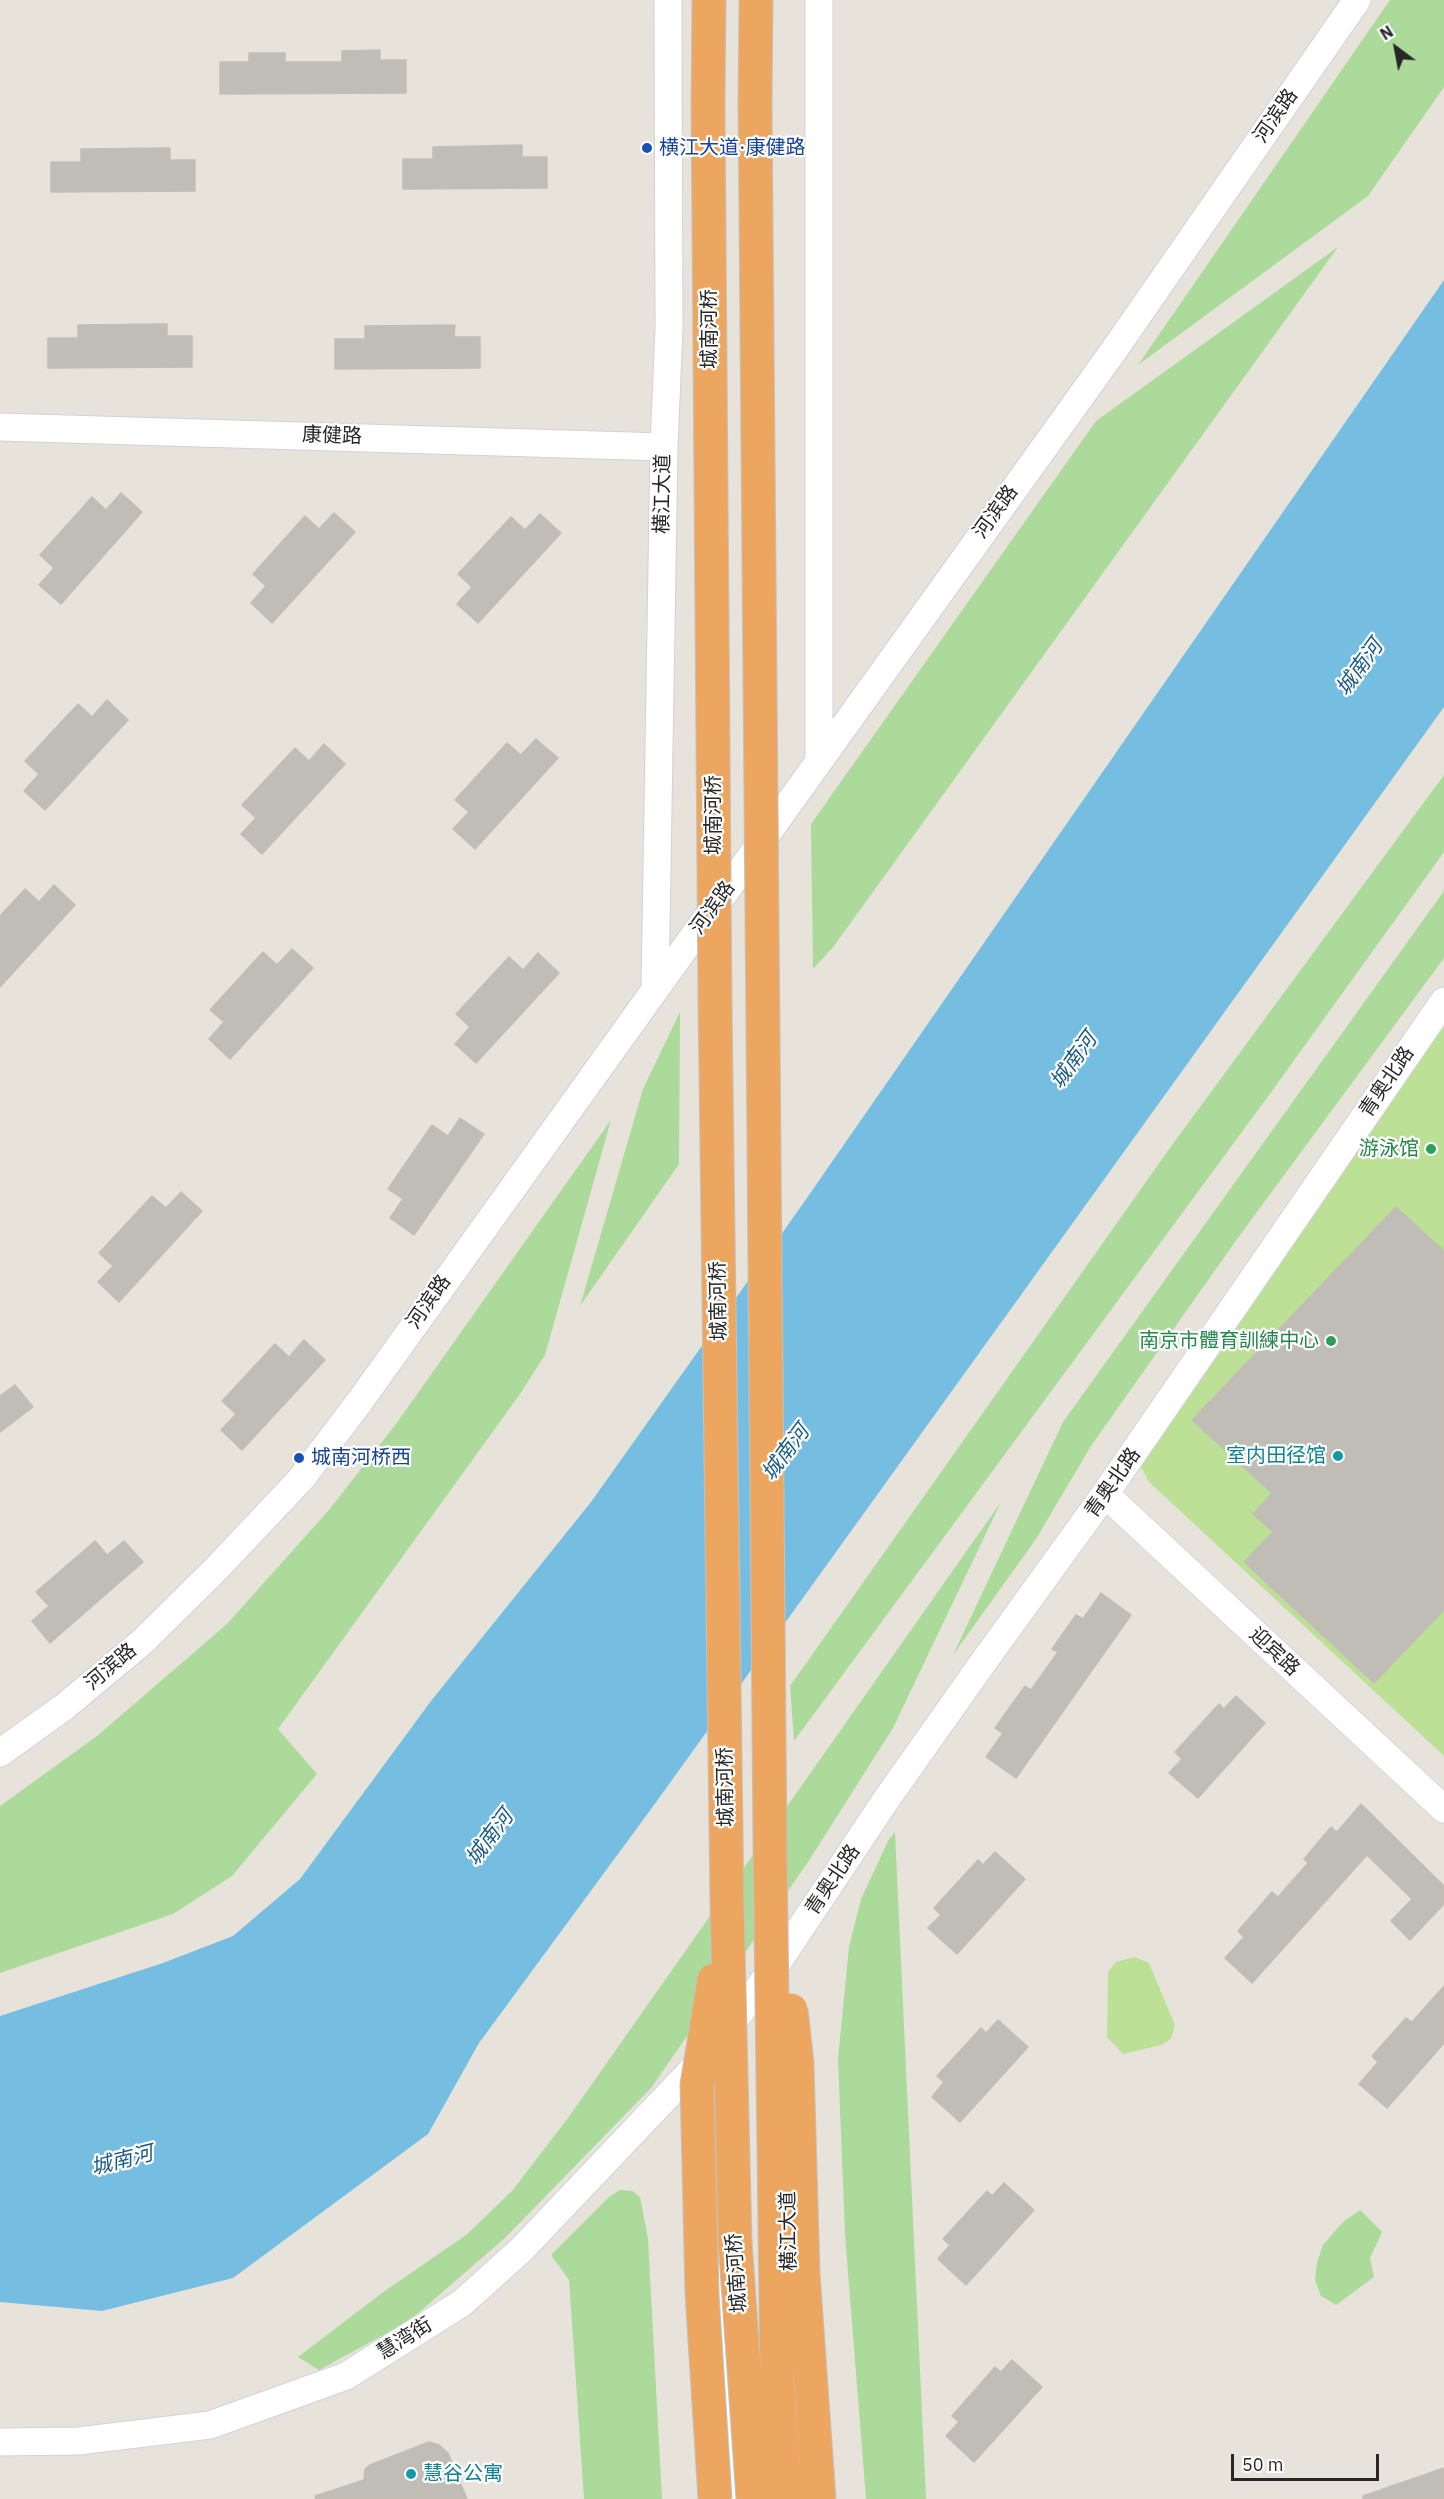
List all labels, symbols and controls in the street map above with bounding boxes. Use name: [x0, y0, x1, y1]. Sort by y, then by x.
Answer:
north arrow: [1366, 18, 1426, 78]
text: N: [1376, 21, 1397, 44]
street label: 河滨路: [1249, 85, 1303, 147]
place label: 横江大道·康健路: [659, 136, 806, 160]
marker: 横江大道·康健路: [640, 141, 654, 155]
street label: 城南河桥: [698, 289, 722, 369]
street label: 康健路: [302, 423, 362, 449]
street label: 横江大道: [650, 454, 676, 534]
street label: 河滨路: [969, 481, 1023, 543]
water label: 城南河: [1331, 635, 1389, 701]
street label: 城南河桥: [702, 775, 726, 855]
street label: 河滨路: [686, 877, 740, 939]
water label: 城南河: [1045, 1028, 1103, 1094]
street label: 青奥北路: [1355, 1042, 1419, 1122]
place label: 游泳馆: [1359, 1137, 1419, 1161]
marker: 游泳馆: [1424, 1142, 1438, 1156]
street label: 城南河桥: [706, 1261, 732, 1341]
street label: 河滨路: [402, 1271, 456, 1333]
place label: 南京市體育訓練中心: [1139, 1329, 1319, 1353]
marker: 南京市體育訓練中心: [1324, 1334, 1338, 1348]
water label: 城南河: [757, 1420, 815, 1486]
street label: 青奥北路: [1080, 1443, 1146, 1523]
place label: 室内田径馆: [1226, 1444, 1326, 1468]
place label: 城南河桥西: [311, 1446, 411, 1470]
marker: 室内田径馆: [1331, 1449, 1345, 1463]
marker: 城南河桥西: [292, 1451, 306, 1465]
street label: 迎宾路: [1244, 1623, 1304, 1681]
street label: 河滨路: [80, 1639, 142, 1695]
street label: 城南河桥: [713, 1747, 739, 1827]
water label: 城南河: [461, 1805, 519, 1871]
street label: 青奥北路: [801, 1840, 865, 1920]
water label: 城南河: [88, 2141, 156, 2181]
street label: 横江大道: [776, 2191, 802, 2271]
street label: 城南河桥: [722, 2232, 752, 2314]
street label: 慧湾街: [373, 2313, 437, 2365]
scale bar: [1234, 2442, 1382, 2480]
text: 50 m: [1242, 2453, 1284, 2476]
place label: 慧谷公寓: [423, 2462, 503, 2486]
marker: 慧谷公寓: [404, 2467, 418, 2481]

